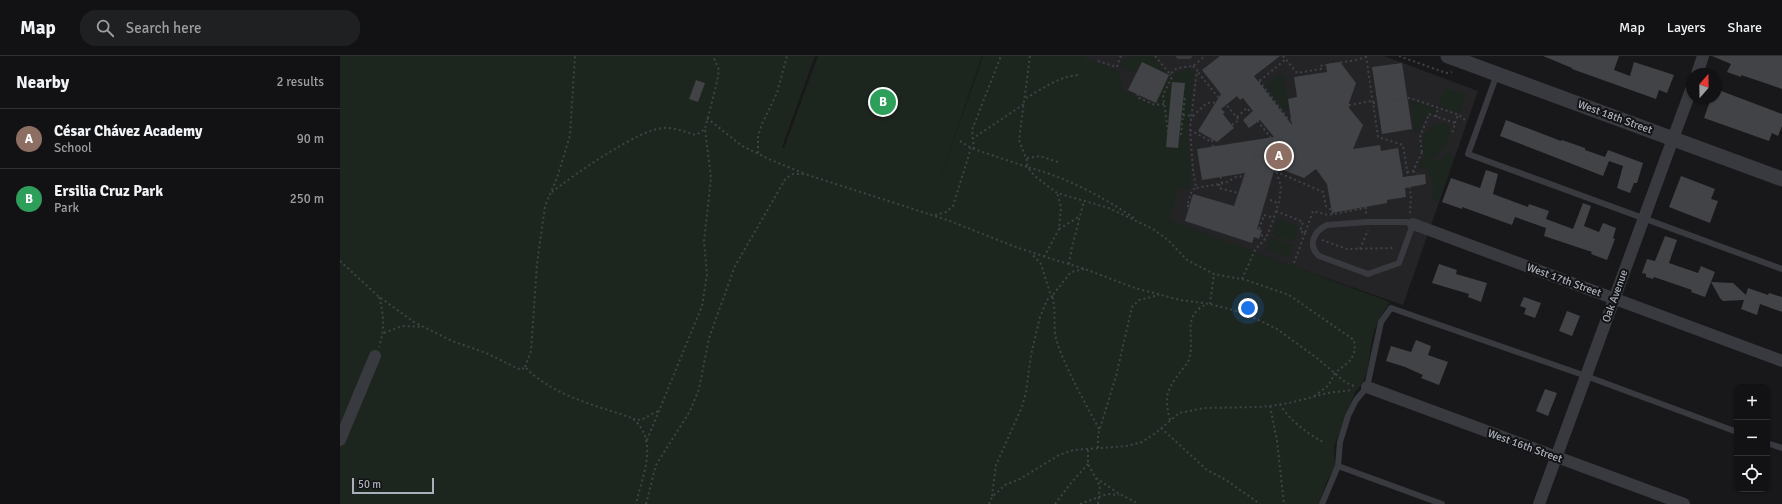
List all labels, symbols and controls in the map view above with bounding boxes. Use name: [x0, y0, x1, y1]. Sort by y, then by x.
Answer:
search box: [80, 10, 360, 46]
text: Map: [20, 16, 56, 40]
icon: search: [94, 17, 116, 39]
text: Search here: [126, 19, 201, 37]
text: Map: [1619, 19, 1645, 36]
text: Layers: [1667, 19, 1706, 36]
text: Share: [1728, 19, 1762, 36]
north arrow: [1686, 68, 1722, 104]
text: Nearby: [16, 72, 69, 93]
text: 2 results: [276, 74, 324, 90]
pin: B: [870, 87, 896, 117]
street label: West 18th Street: [1576, 97, 1654, 137]
text: César Chávez Academy: [54, 122, 202, 140]
text: A: [25, 131, 33, 147]
text: 90 m: [297, 131, 324, 147]
text: School: [54, 140, 92, 156]
pin: A: [1266, 141, 1292, 171]
text: Ersilia Cruz Park: [54, 182, 163, 200]
text: B: [25, 191, 33, 207]
text: 250 m: [290, 191, 324, 207]
text: Park: [54, 200, 79, 216]
street label: West 17th Street: [1525, 260, 1603, 300]
street label: Oak Avenue: [1599, 268, 1631, 324]
your location: [1238, 298, 1258, 318]
map controls: [1734, 384, 1770, 492]
button: +: [1734, 384, 1770, 420]
button: −: [1734, 420, 1770, 456]
street label: West 16th Street: [1486, 426, 1564, 466]
button: locate: [1734, 456, 1770, 492]
scale bar: [352, 476, 434, 495]
text: 50 m: [358, 478, 381, 491]

